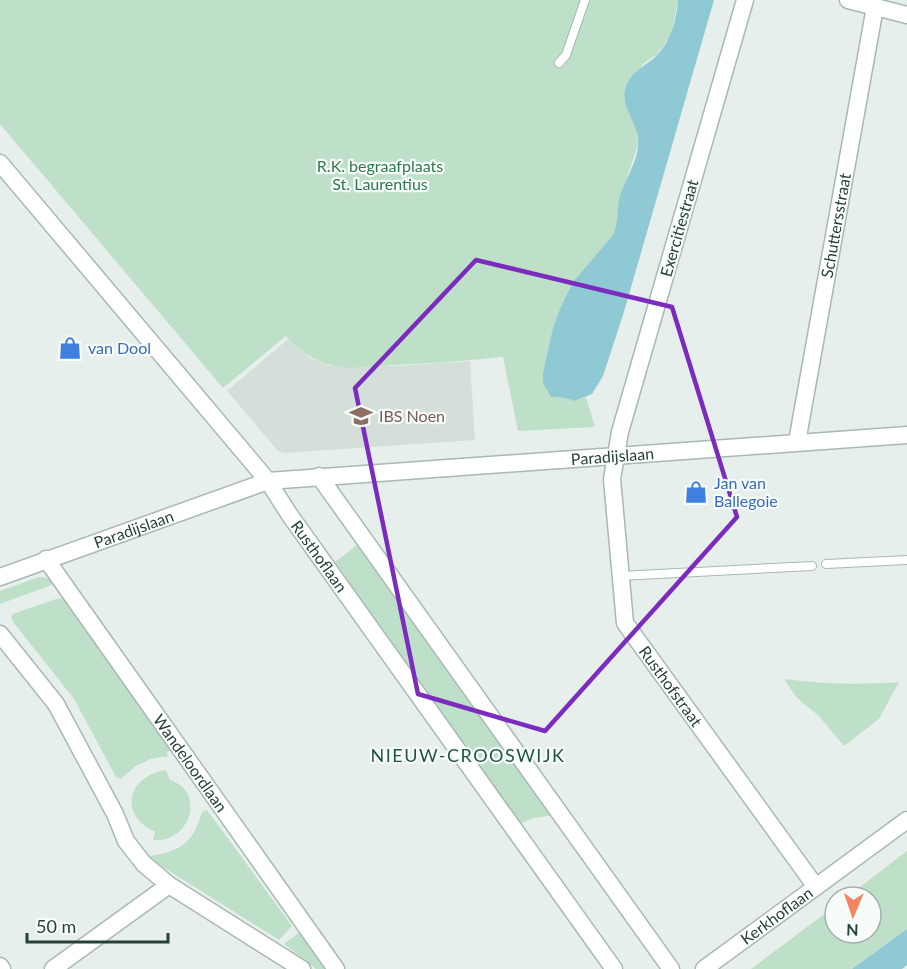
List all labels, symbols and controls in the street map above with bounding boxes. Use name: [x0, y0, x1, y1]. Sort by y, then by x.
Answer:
park label: R.K. begraafplaats St. Laurentius: [317, 156, 443, 193]
street label: Schuttersstraat: [817, 171, 854, 279]
street label: Exercitiestraat: [656, 177, 702, 279]
shop icon: van Dool: [57, 335, 83, 361]
place label: van Dool: [88, 338, 151, 357]
school or university icon: IBS Noen: [348, 403, 374, 429]
place label: IBS Noen: [379, 406, 445, 425]
street label: Paradijslaan: [570, 443, 655, 468]
place label: Jan van Ballegoie: [714, 473, 778, 510]
shop icon: Jan van Ballegoie: [683, 479, 709, 505]
street label: Paradijslaan: [91, 506, 176, 552]
street label: Rusthoflaan: [288, 517, 352, 596]
street label: Rusthofstraat: [636, 642, 707, 730]
street label: Wandeloordlaan: [150, 710, 232, 815]
district label: NIEUW-CROOSWIJK: [371, 744, 565, 766]
street label: Kerkhoflaan: [737, 883, 816, 948]
north arrow: [823, 885, 883, 945]
scale bar: [27, 906, 168, 944]
text: 50 m: [36, 915, 76, 937]
text: N: [846, 921, 859, 940]

